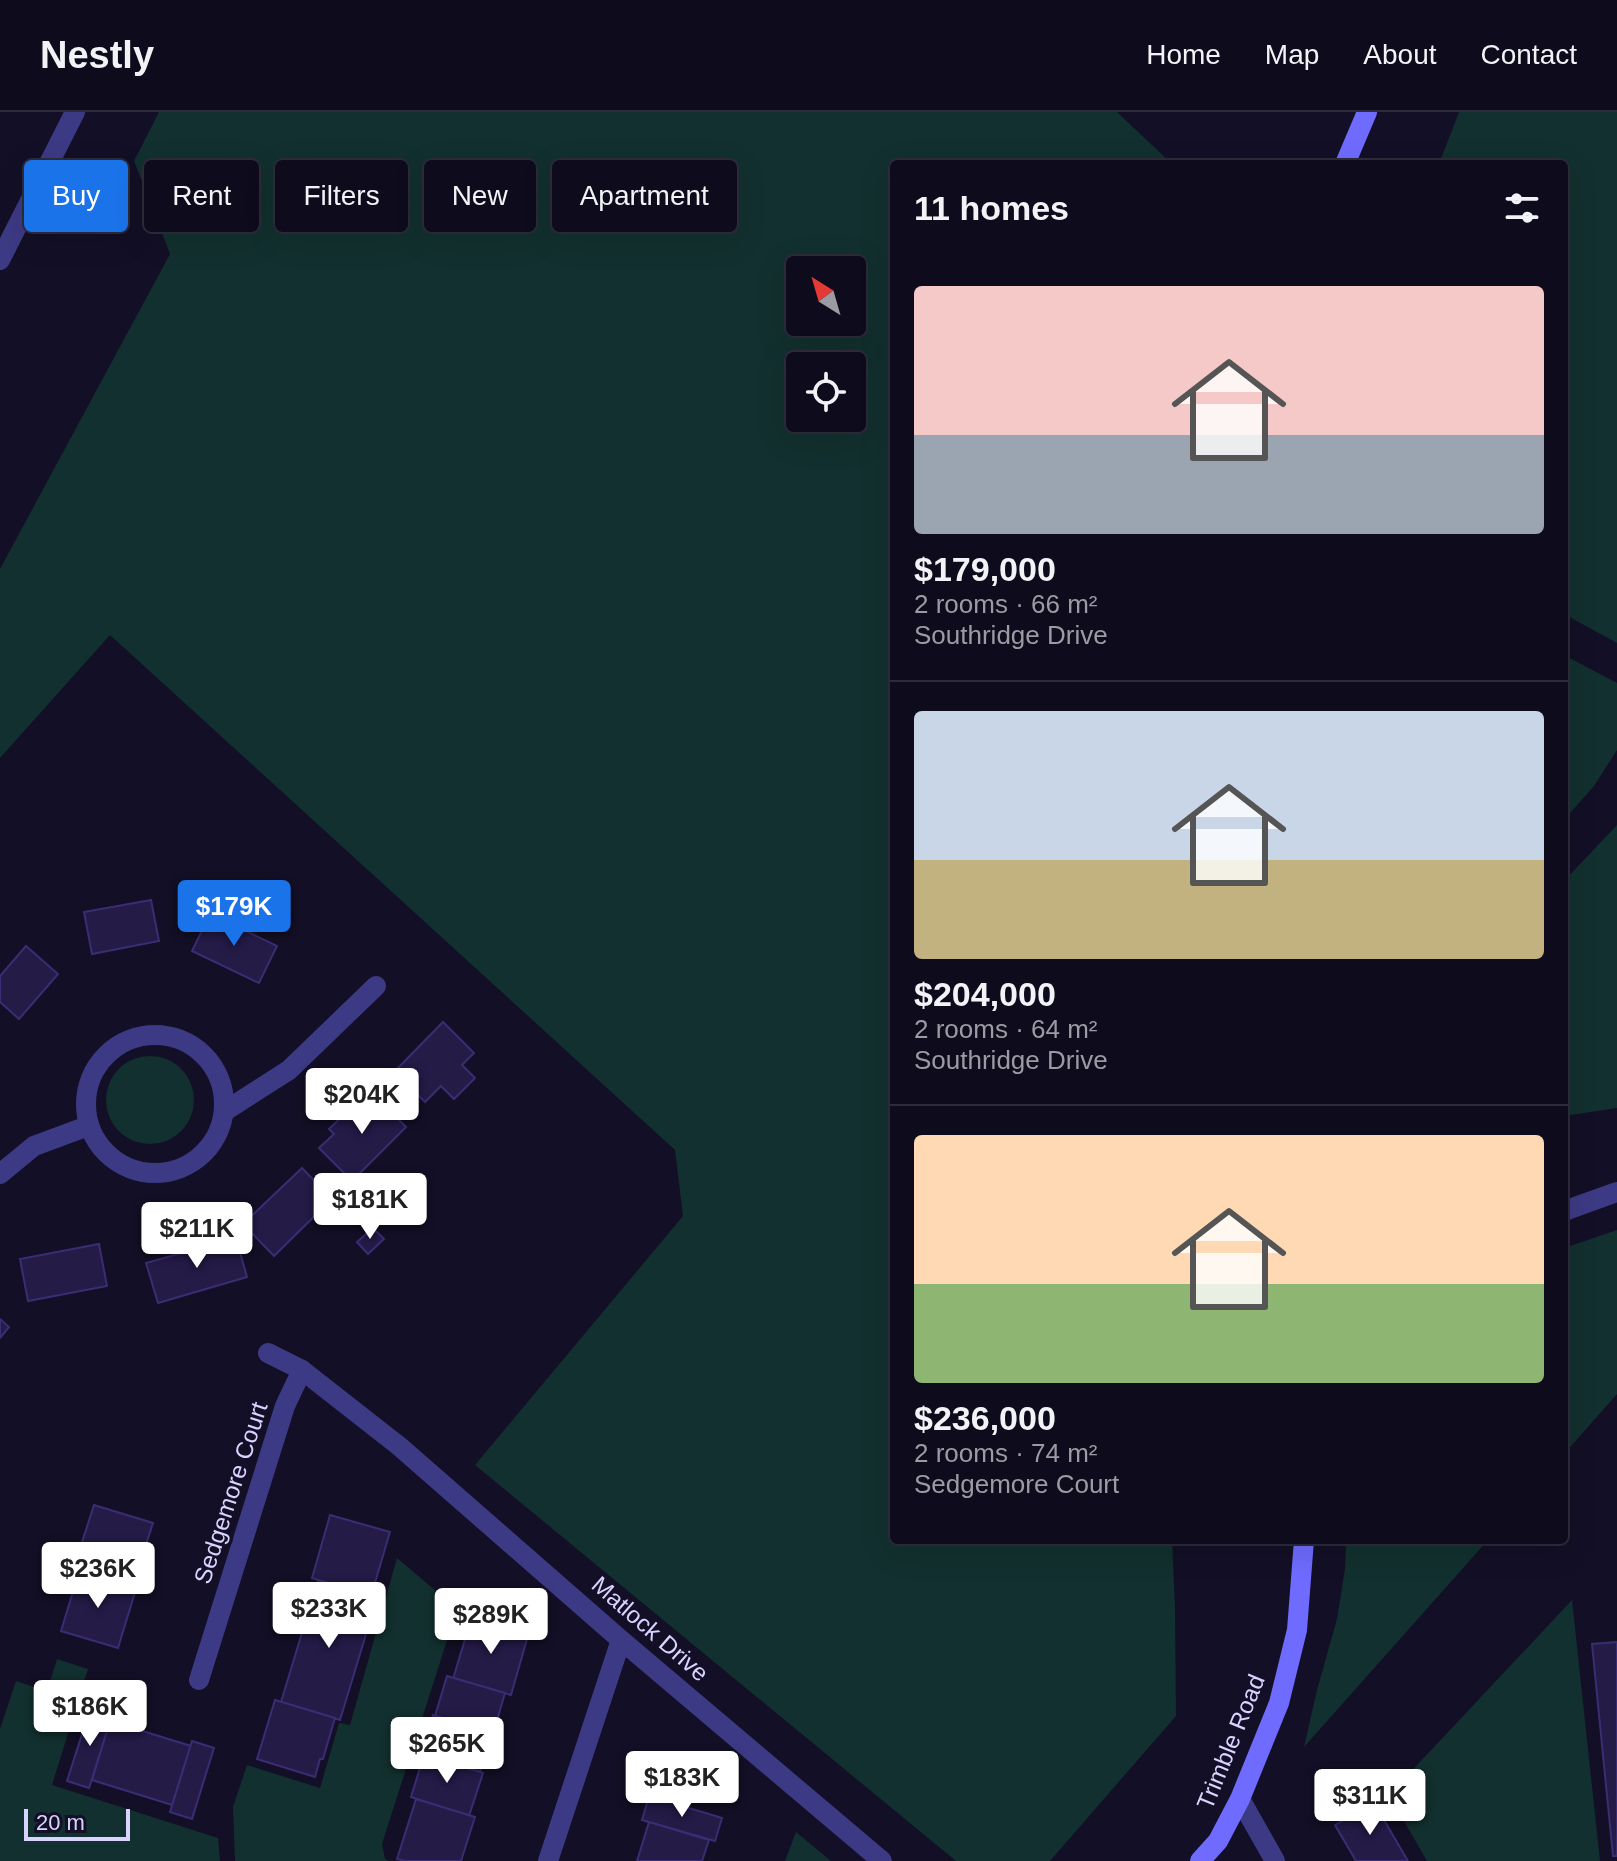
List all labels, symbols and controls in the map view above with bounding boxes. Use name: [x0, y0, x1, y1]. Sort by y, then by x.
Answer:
text: Nestly: [40, 34, 154, 76]
text: Home: [1146, 39, 1221, 70]
text: Map: [1265, 39, 1319, 70]
text: About: [1363, 39, 1437, 70]
text: Contact: [1481, 39, 1577, 70]
chip: Buy: [24, 160, 128, 232]
chip: Rent: [144, 160, 259, 232]
chip: Filters: [275, 160, 408, 232]
chip: New: [424, 160, 536, 232]
chip: Apartment: [552, 160, 737, 232]
icon: filters: [1500, 186, 1544, 230]
text: 11 homes: [914, 189, 1069, 227]
north arrow: [786, 256, 866, 336]
map controls: [786, 256, 866, 432]
icon: home: [1157, 338, 1301, 482]
button: locate: [786, 352, 866, 432]
text: $179,000: [914, 550, 1056, 588]
text: 2 rooms · 66 m²: [914, 589, 1098, 619]
text: Southridge Drive: [914, 620, 1108, 650]
icon: home: [1157, 763, 1301, 907]
pin: $179K: [178, 880, 290, 948]
text: $179K: [196, 891, 272, 921]
text: $204,000: [914, 975, 1056, 1013]
text: 2 rooms · 64 m²: [914, 1014, 1098, 1044]
text: Southridge Drive: [914, 1045, 1108, 1075]
pin: $204K: [306, 1068, 418, 1136]
text: $204K: [324, 1079, 400, 1109]
pin: $181K: [314, 1173, 426, 1241]
text: $181K: [332, 1184, 408, 1214]
icon: home: [1157, 1187, 1301, 1331]
pin: $211K: [141, 1202, 253, 1270]
text: $211K: [159, 1213, 235, 1243]
street label: Sedgemore Court: [188, 1398, 273, 1587]
text: $236,000: [914, 1399, 1056, 1437]
text: 2 rooms · 74 m²: [914, 1438, 1098, 1468]
text: Sedgemore Court: [914, 1469, 1119, 1499]
pin: $236K: [42, 1542, 154, 1610]
text: $236K: [60, 1553, 136, 1583]
street label: Matlock Drive: [587, 1571, 714, 1686]
pin: $233K: [273, 1582, 385, 1650]
pin: $289K: [435, 1588, 547, 1656]
text: $233K: [291, 1593, 367, 1623]
text: $289K: [453, 1599, 529, 1629]
street label: Trimble Road: [1191, 1670, 1270, 1813]
pin: $186K: [34, 1680, 146, 1748]
text: $186K: [52, 1691, 128, 1721]
pin: $265K: [391, 1717, 503, 1785]
text: $265K: [409, 1728, 485, 1758]
pin: $183K: [626, 1751, 738, 1819]
text: $183K: [644, 1762, 720, 1792]
pin: $311K: [1314, 1769, 1426, 1837]
text: $311K: [1332, 1780, 1408, 1810]
scale bar: [24, 1805, 130, 1841]
text: 20 m: [36, 1810, 85, 1835]

